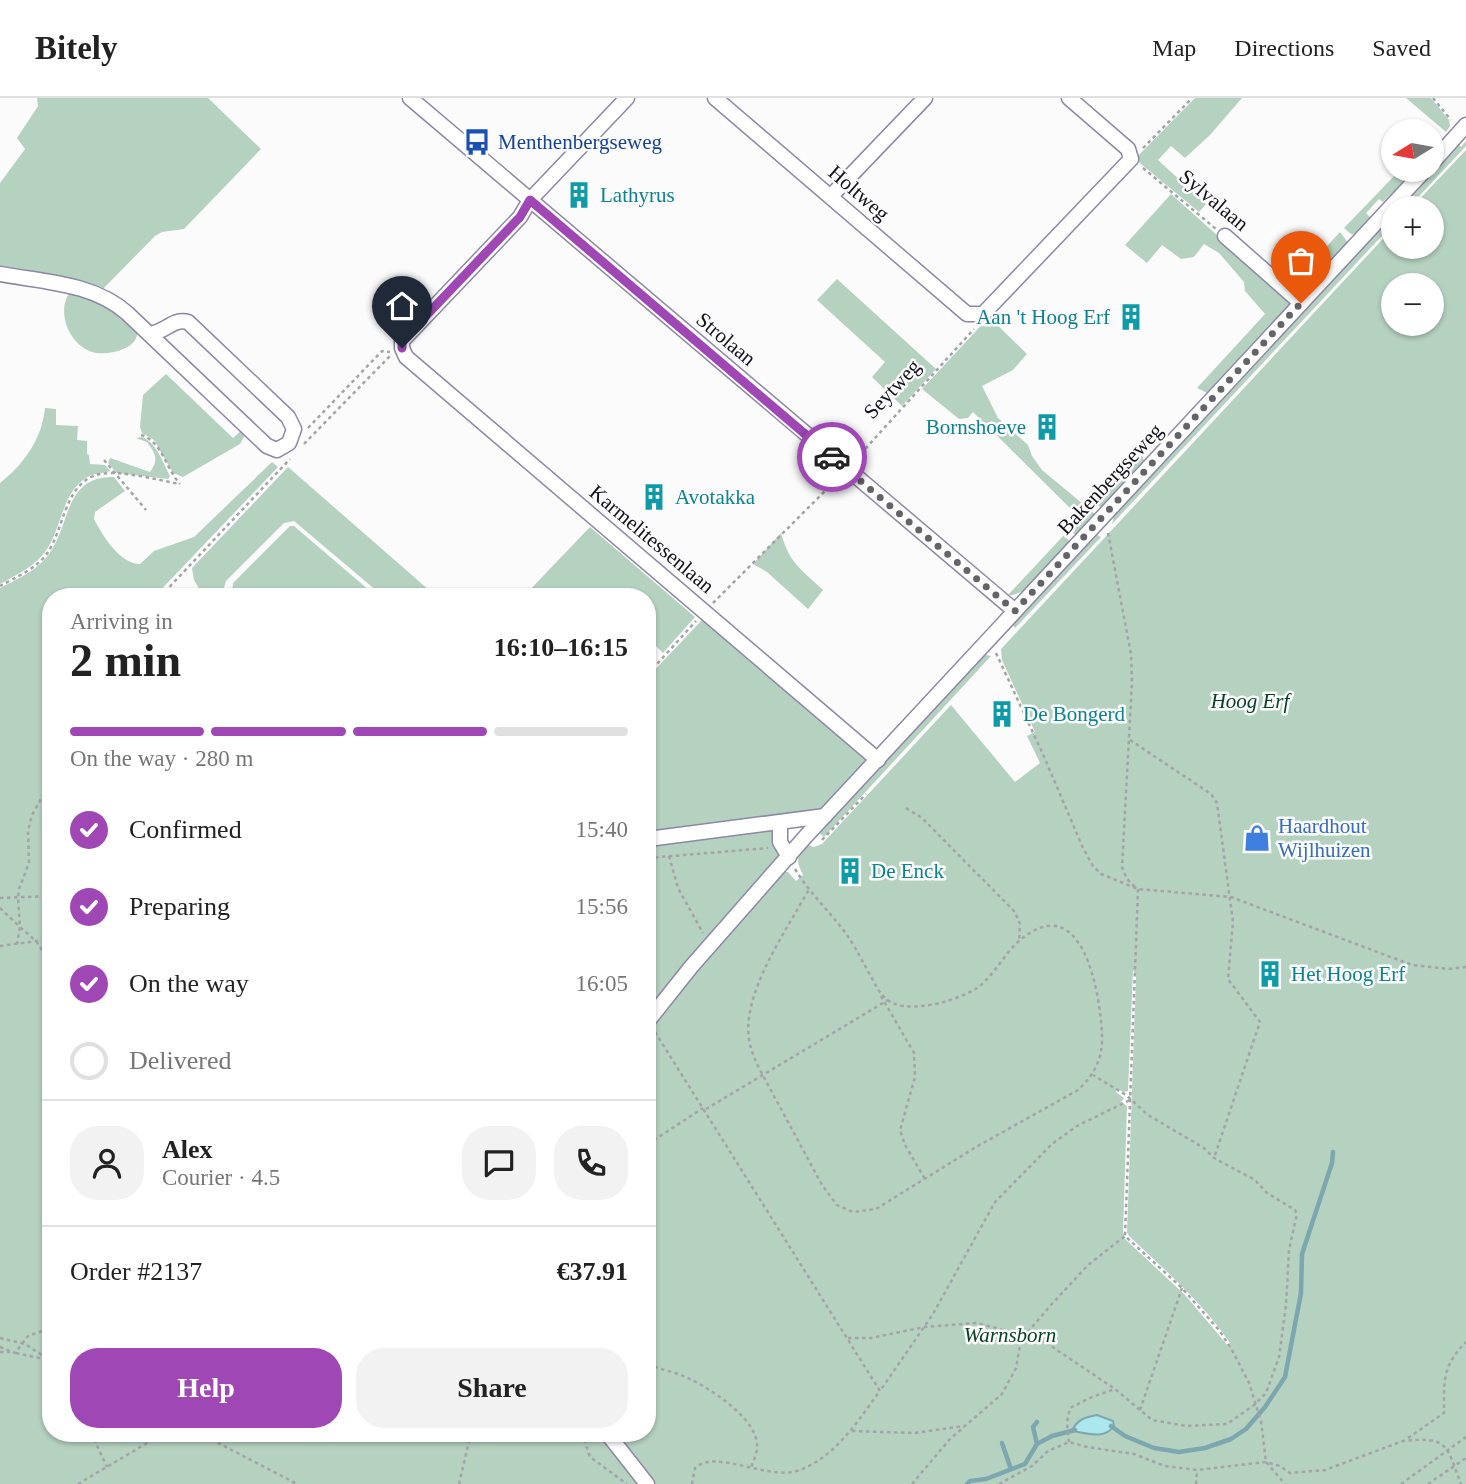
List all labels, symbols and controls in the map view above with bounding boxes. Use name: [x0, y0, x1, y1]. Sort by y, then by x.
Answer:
text: Bitely: [35, 30, 117, 66]
text: Map: [1152, 35, 1196, 61]
text: Directions: [1234, 35, 1334, 61]
text: Saved: [1372, 35, 1431, 61]
north arrow: [1381, 119, 1444, 182]
map controls: [1381, 119, 1444, 336]
bus stop icon: Menthenbergseweg: [462, 127, 492, 157]
place label: Menthenbergseweg: [498, 130, 663, 154]
street label: Holtweg: [824, 160, 895, 226]
street label: Sylvalaan: [1175, 164, 1254, 236]
building icon: Lathyrus: [564, 180, 594, 210]
place label: Lathyrus: [600, 183, 675, 207]
button: +: [1381, 196, 1444, 259]
pin: [1271, 231, 1331, 303]
icon: bag: [1282, 242, 1320, 280]
button: −: [1381, 273, 1444, 336]
pin: [372, 276, 432, 348]
icon: home: [383, 287, 421, 325]
building icon: Aan 't Hoog Erf: [1116, 302, 1146, 332]
place label: Aan 't Hoog Erf: [976, 305, 1110, 329]
street label: Strolaan: [691, 307, 761, 371]
street label: Seytweg: [859, 354, 926, 424]
building icon: Bornshoeve: [1032, 412, 1062, 442]
place label: Bornshoeve: [926, 415, 1026, 439]
street label: Bakenbergseweg: [1052, 418, 1168, 539]
courier: [797, 422, 867, 492]
icon: car: [813, 438, 851, 476]
street label: Karmelitessenlaan: [585, 480, 720, 598]
building icon: Avotakka: [639, 482, 669, 512]
place label: Avotakka: [675, 485, 756, 509]
text: Arriving in: [70, 609, 173, 634]
text: 16:10–16:15: [494, 633, 628, 662]
text: 2 min: [70, 635, 181, 686]
park label: Hoog Erf: [1210, 689, 1293, 713]
building icon: De Bongerd: [987, 699, 1017, 729]
place label: De Bongerd: [1023, 702, 1126, 726]
text: On the way · 280 m: [70, 746, 253, 771]
icon: check: [70, 811, 108, 849]
place label: Haardhout Wijlhuizen: [1278, 814, 1371, 862]
text: Confirmed: [129, 815, 242, 844]
text: 15:40: [576, 817, 628, 842]
shop icon: Haardhout Wijlhuizen: [1242, 823, 1272, 853]
building icon: De Enck: [835, 856, 865, 886]
place label: De Enck: [871, 859, 944, 883]
icon: check: [70, 888, 108, 926]
text: Preparing: [129, 892, 230, 921]
text: 15:56: [576, 894, 628, 919]
building icon: Het Hoog Erf: [1255, 959, 1285, 989]
place label: Het Hoog Erf: [1291, 962, 1405, 986]
icon: check: [70, 965, 108, 1003]
text: On the way: [129, 969, 249, 998]
text: 16:05: [576, 971, 628, 996]
text: Delivered: [129, 1046, 232, 1075]
button: person: [70, 1126, 144, 1200]
button: chat: [462, 1126, 536, 1200]
button: phone: [554, 1126, 628, 1200]
text: Alex: [162, 1135, 213, 1164]
text: Courier · 4.5: [162, 1165, 280, 1190]
text: Order #2137: [70, 1257, 202, 1286]
text: €37.91: [557, 1257, 628, 1286]
park label: Warnsborn: [964, 1323, 1056, 1347]
button: Help: [70, 1348, 342, 1428]
button: Share: [356, 1348, 628, 1428]

